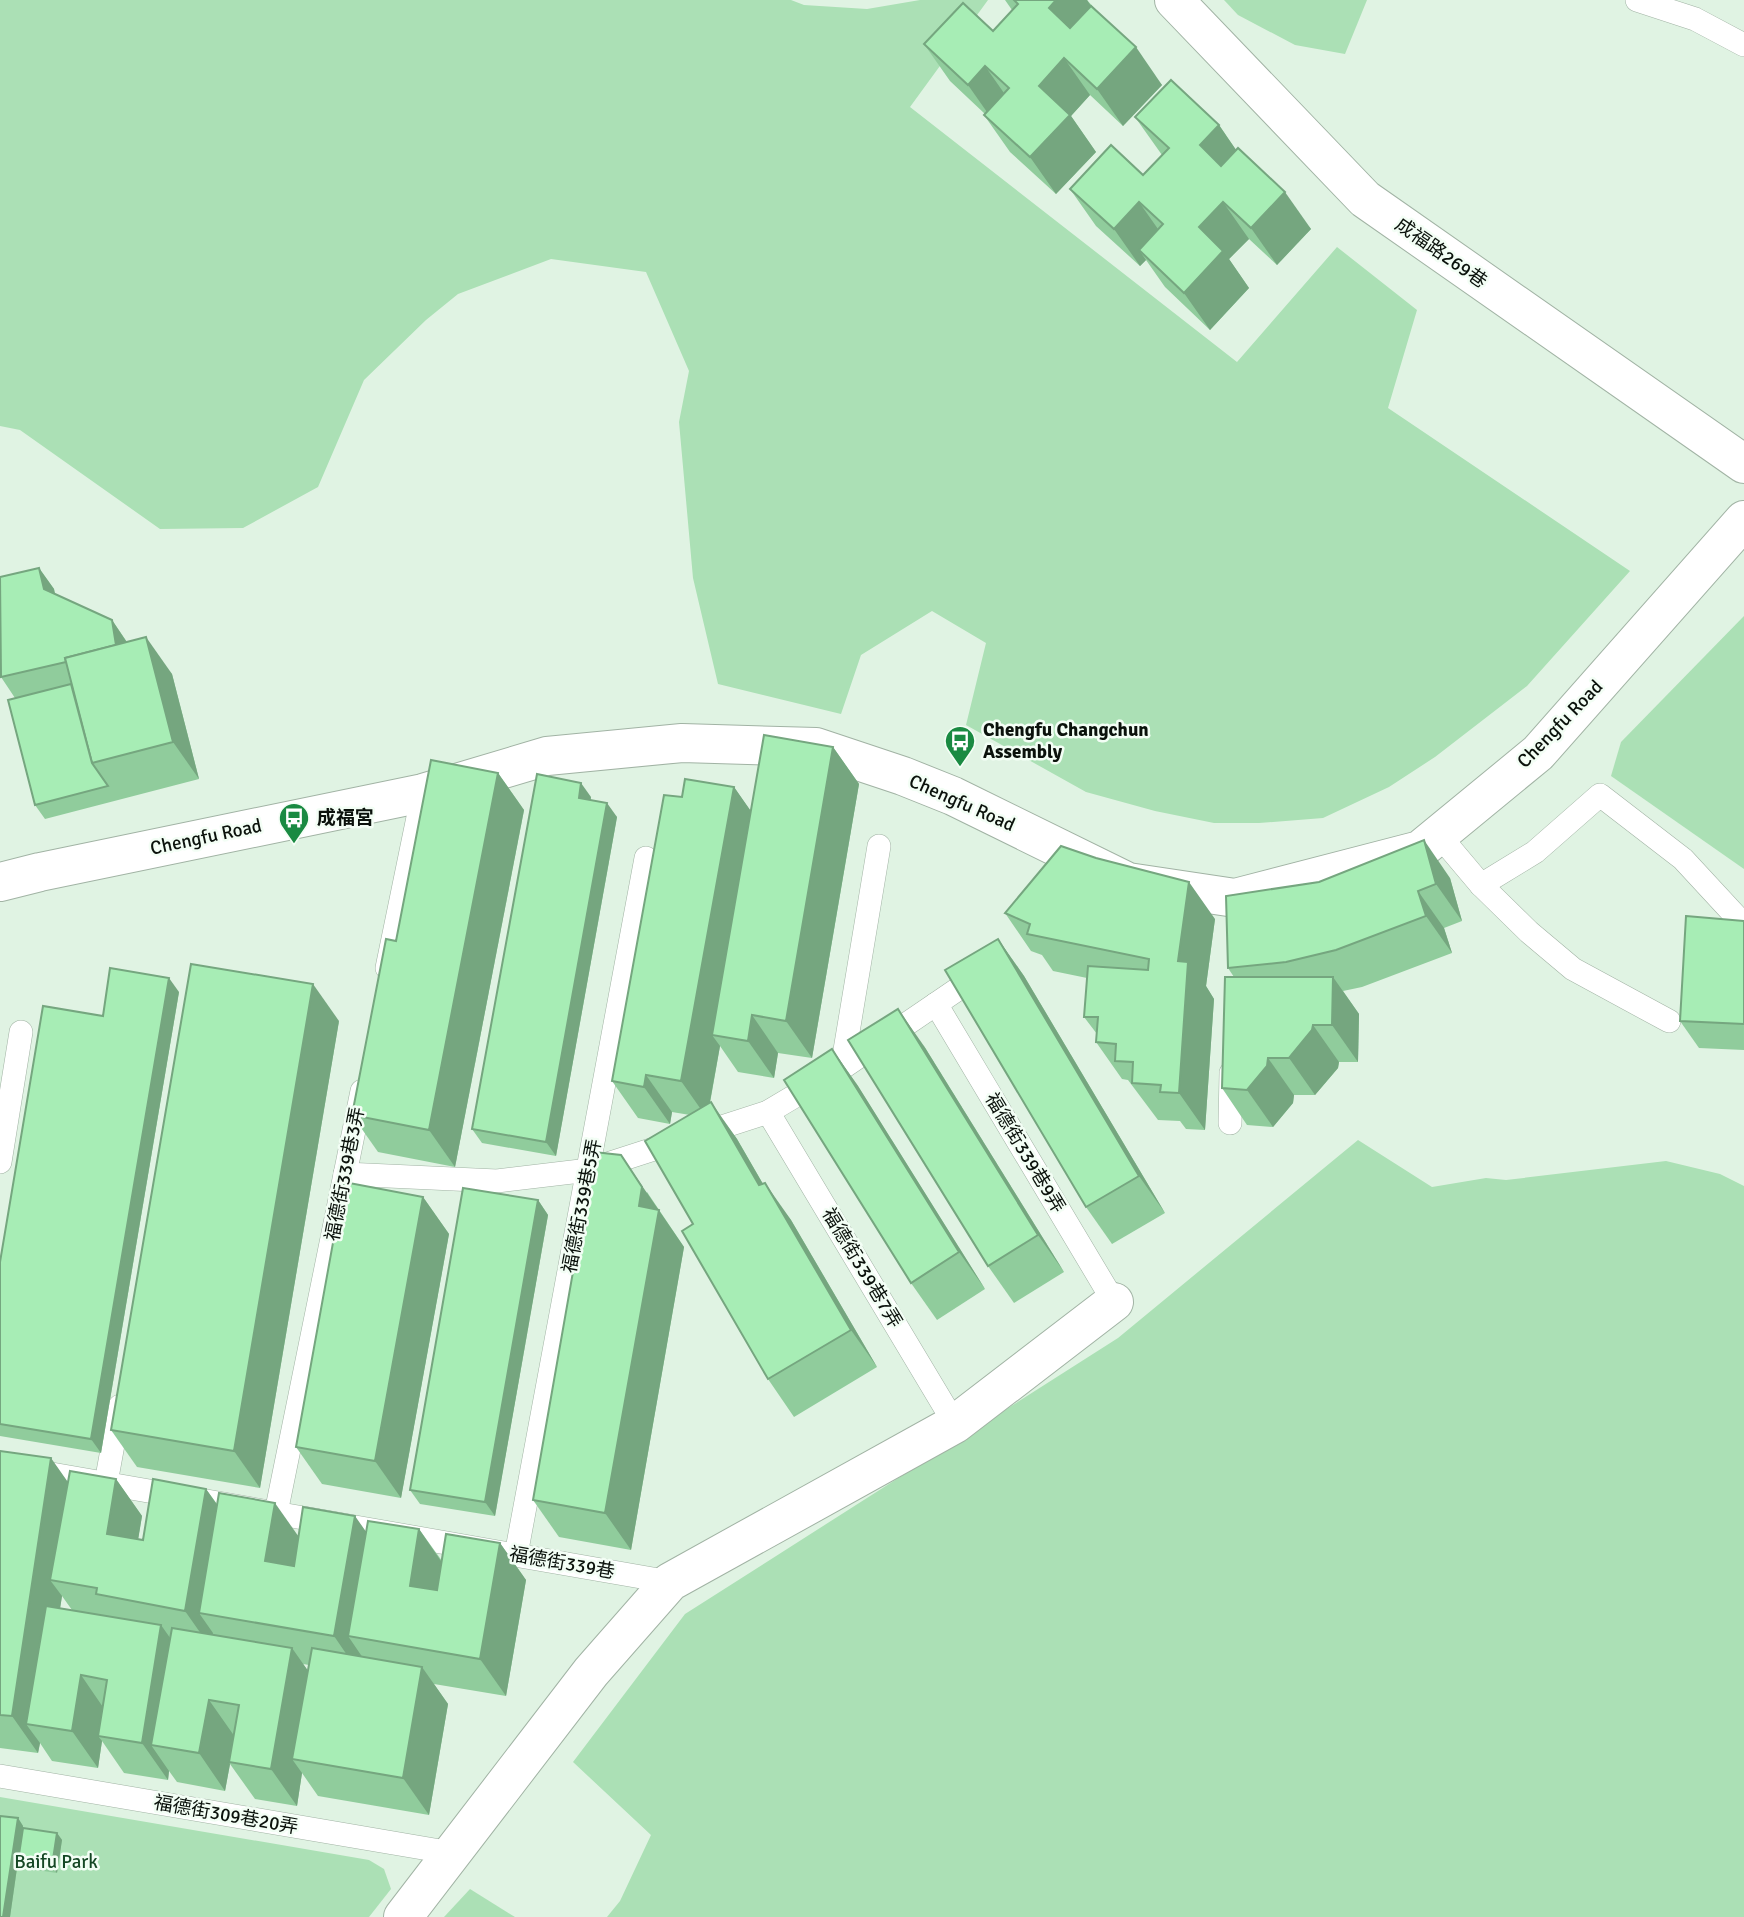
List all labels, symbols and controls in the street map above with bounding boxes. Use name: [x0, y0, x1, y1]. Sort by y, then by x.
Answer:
street label: 成福路269巷: [1390, 213, 1492, 293]
street label: Chengfu Road: [1512, 675, 1608, 773]
place label: Chengfu Changchun Assembly: [983, 718, 1149, 764]
bus stop icon: Chengfu Changchun Assembly: [943, 724, 977, 768]
street label: Chengfu Road: [905, 769, 1019, 837]
bus stop icon: 成福宮: [277, 801, 311, 845]
place label: 成福宮: [317, 806, 374, 830]
street label: Chengfu Road: [148, 813, 264, 861]
street label: 福德街339巷9弄: [980, 1089, 1070, 1217]
street label: 福德街339巷3弄: [320, 1105, 370, 1243]
street label: 福德街339巷5弄: [557, 1137, 607, 1275]
street label: 福德街339巷7弄: [817, 1204, 907, 1332]
street label: 福德街339巷: [507, 1542, 617, 1584]
street label: 福德街309巷20弄: [152, 1790, 300, 1840]
park label: Baifu Park: [14, 1850, 98, 1874]

